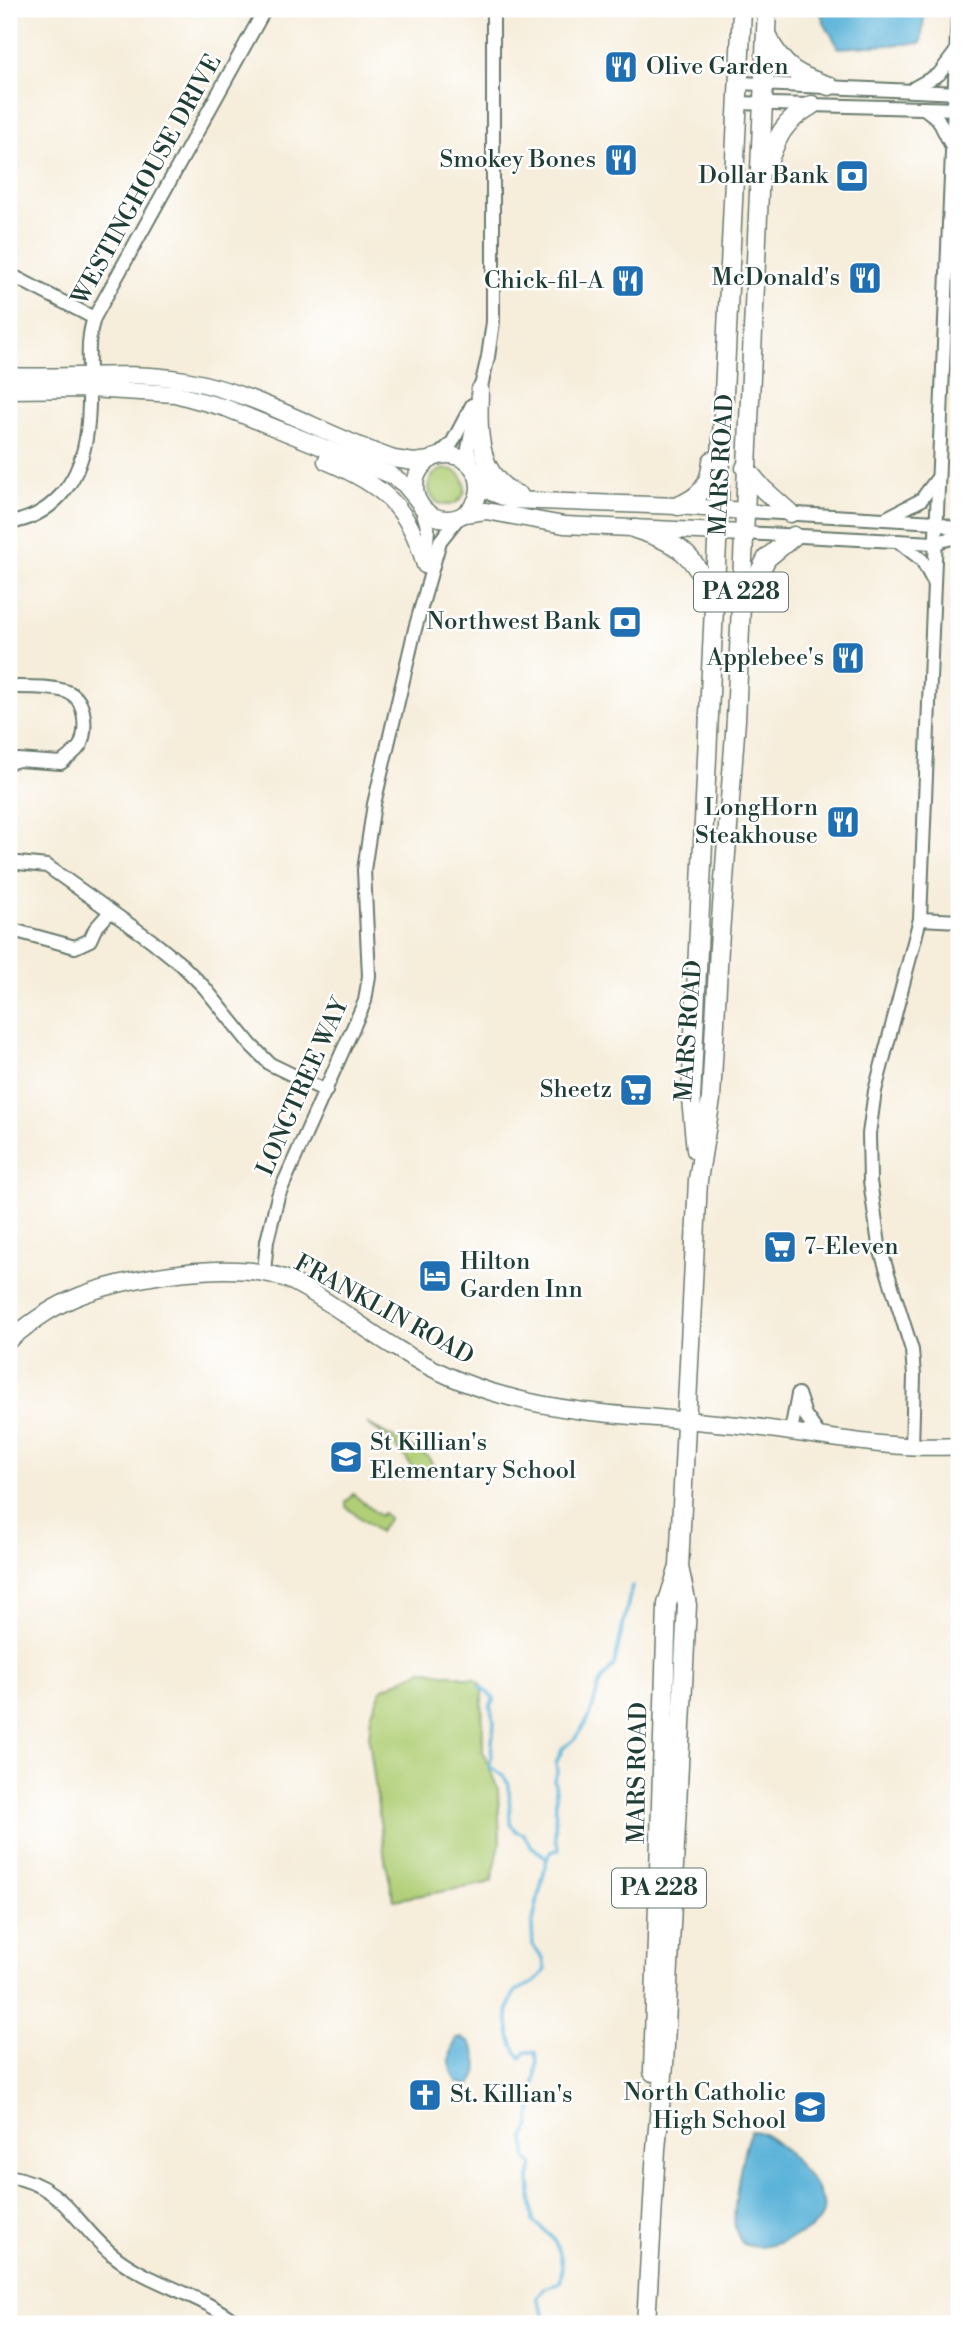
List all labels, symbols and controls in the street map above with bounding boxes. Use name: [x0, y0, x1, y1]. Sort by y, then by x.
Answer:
restaurant icon: Olive Garden: [602, 48, 640, 86]
street label: WESTINGHOUSE DRIVE: [65, 49, 228, 311]
place label: Olive Garden: [646, 52, 789, 82]
restaurant icon: Smokey Bones: [602, 141, 640, 179]
place label: Smokey Bones: [439, 145, 596, 175]
bank icon: Dollar Bank: [833, 157, 871, 195]
place label: Dollar Bank: [698, 161, 829, 191]
restaurant icon: McDonald's: [846, 259, 884, 297]
restaurant icon: Chick-fil-A: [609, 262, 647, 300]
place label: McDonald's: [711, 263, 840, 293]
place label: Chick-fil-A: [484, 266, 605, 296]
street label: MARS ROAD: [703, 393, 741, 537]
road number: PA 228: [694, 572, 788, 612]
bank icon: Northwest Bank: [606, 603, 644, 641]
place label: Northwest Bank: [426, 607, 601, 637]
restaurant icon: Applebee's: [829, 639, 867, 677]
place label: Applebee's: [706, 643, 824, 673]
place label: LongHorn Steakhouse: [695, 793, 818, 851]
restaurant icon: LongHorn Steakhouse: [824, 803, 862, 841]
street label: MARS ROAD: [669, 959, 709, 1103]
street label: LONGTREE WAY: [250, 992, 356, 1181]
supermarket icon: Sheetz: [617, 1071, 655, 1109]
place label: Sheetz: [540, 1075, 612, 1105]
supermarket icon: 7-Eleven: [761, 1228, 799, 1266]
place label: 7-Eleven: [804, 1232, 899, 1262]
place label: Hilton Garden Inn: [460, 1247, 583, 1305]
street label: FRANKLIN ROAD: [289, 1248, 479, 1372]
hotel icon: Hilton Garden Inn: [416, 1257, 454, 1295]
place label: St Killian's Elementary School: [370, 1428, 576, 1486]
school or university icon: St Killian's Elementary School: [327, 1438, 365, 1476]
street label: MARS ROAD: [622, 1702, 654, 1844]
road number: PA 228: [612, 1868, 706, 1908]
church icon: St. Killian's: [406, 2076, 444, 2114]
place label: North Catholic High School: [624, 2078, 786, 2136]
place label: St. Killian's: [450, 2080, 573, 2110]
school or university icon: North Catholic High School: [791, 2088, 829, 2126]

